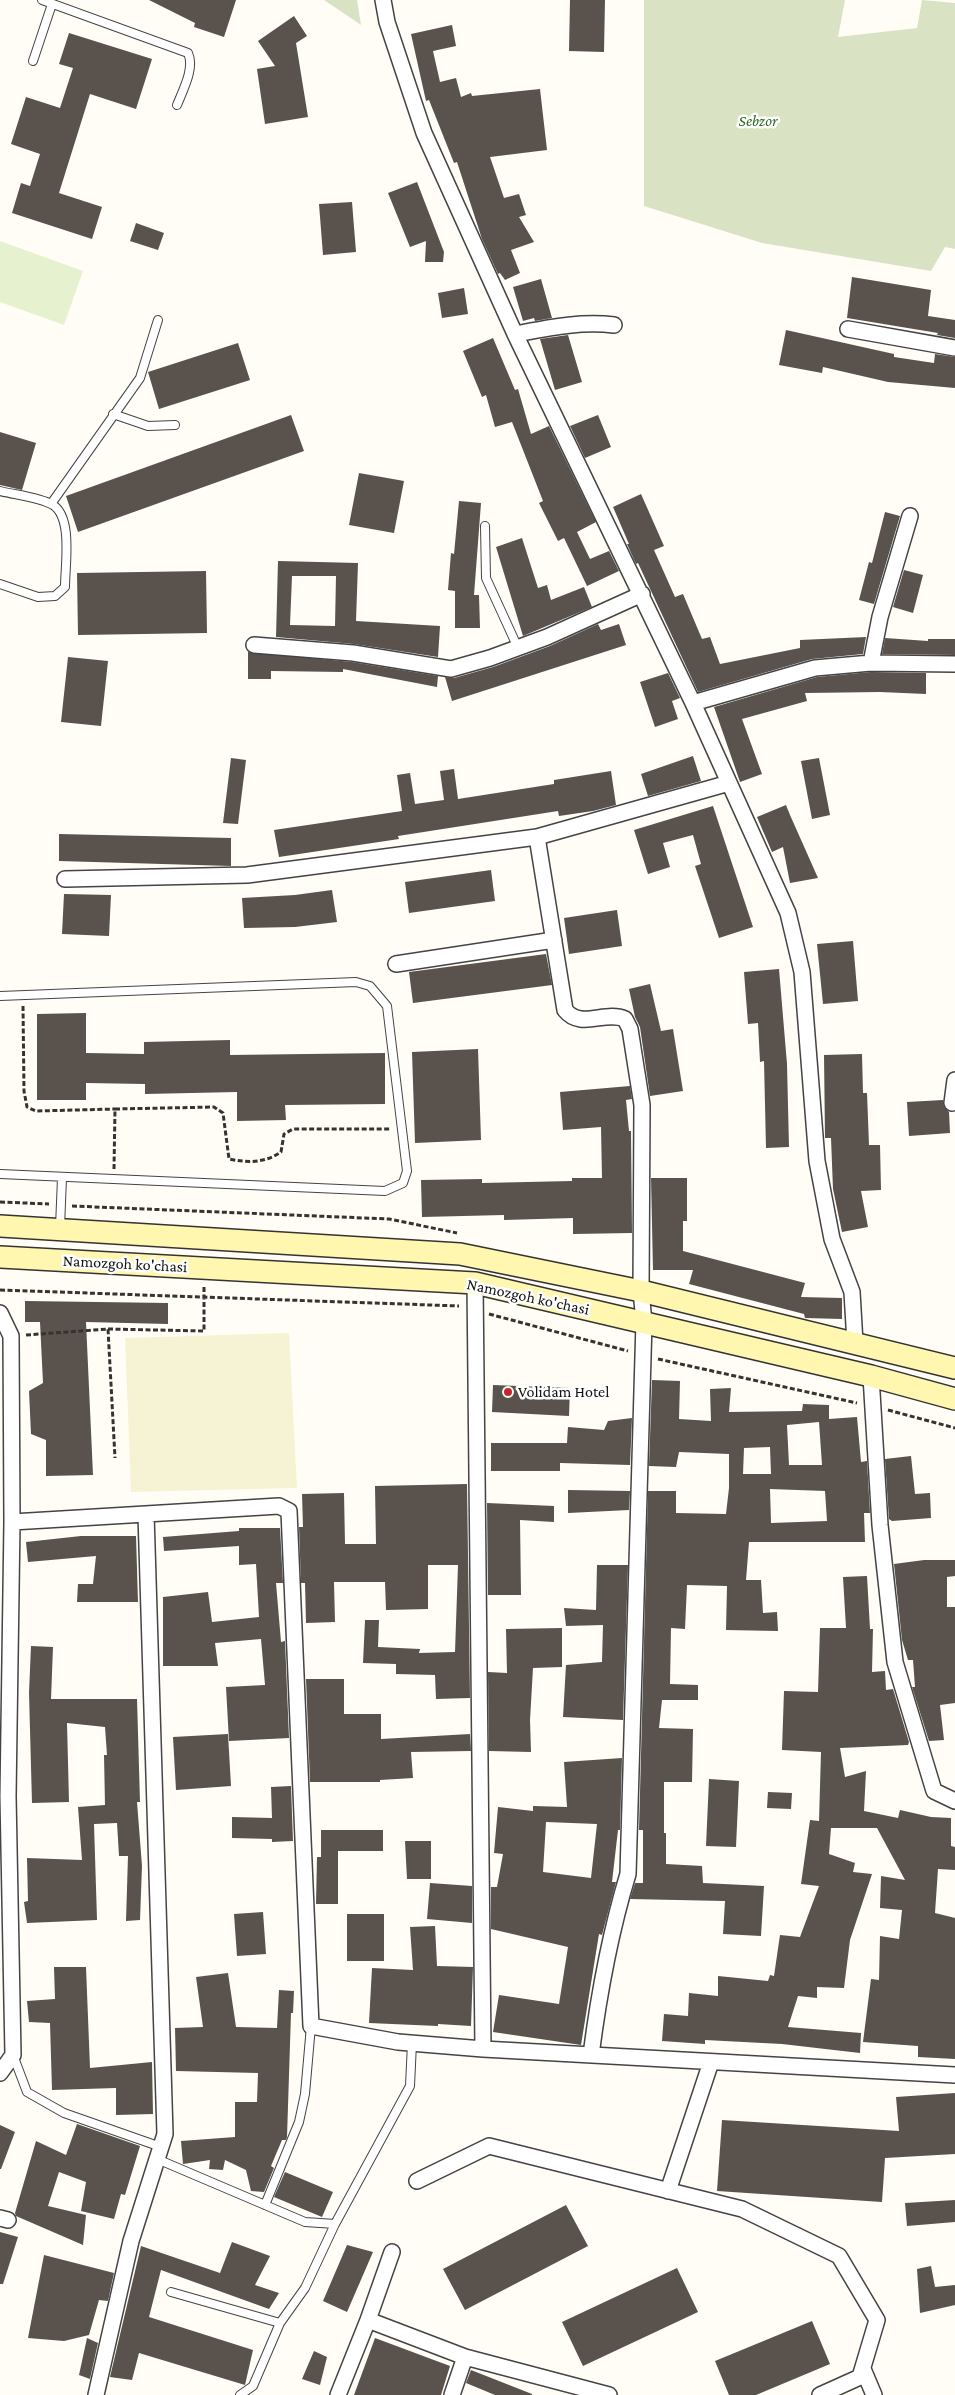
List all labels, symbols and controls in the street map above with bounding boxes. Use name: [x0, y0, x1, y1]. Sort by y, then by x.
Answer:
park label: Sebzor: [738, 111, 778, 131]
street label: Namozgoh ko'chasi: [62, 1251, 188, 1277]
street label: Namozgoh ko'chasi: [465, 1275, 591, 1319]
place label: Volidam Hotel: [518, 1382, 609, 1402]
marker: Volidam Hotel: [502, 1386, 514, 1398]

